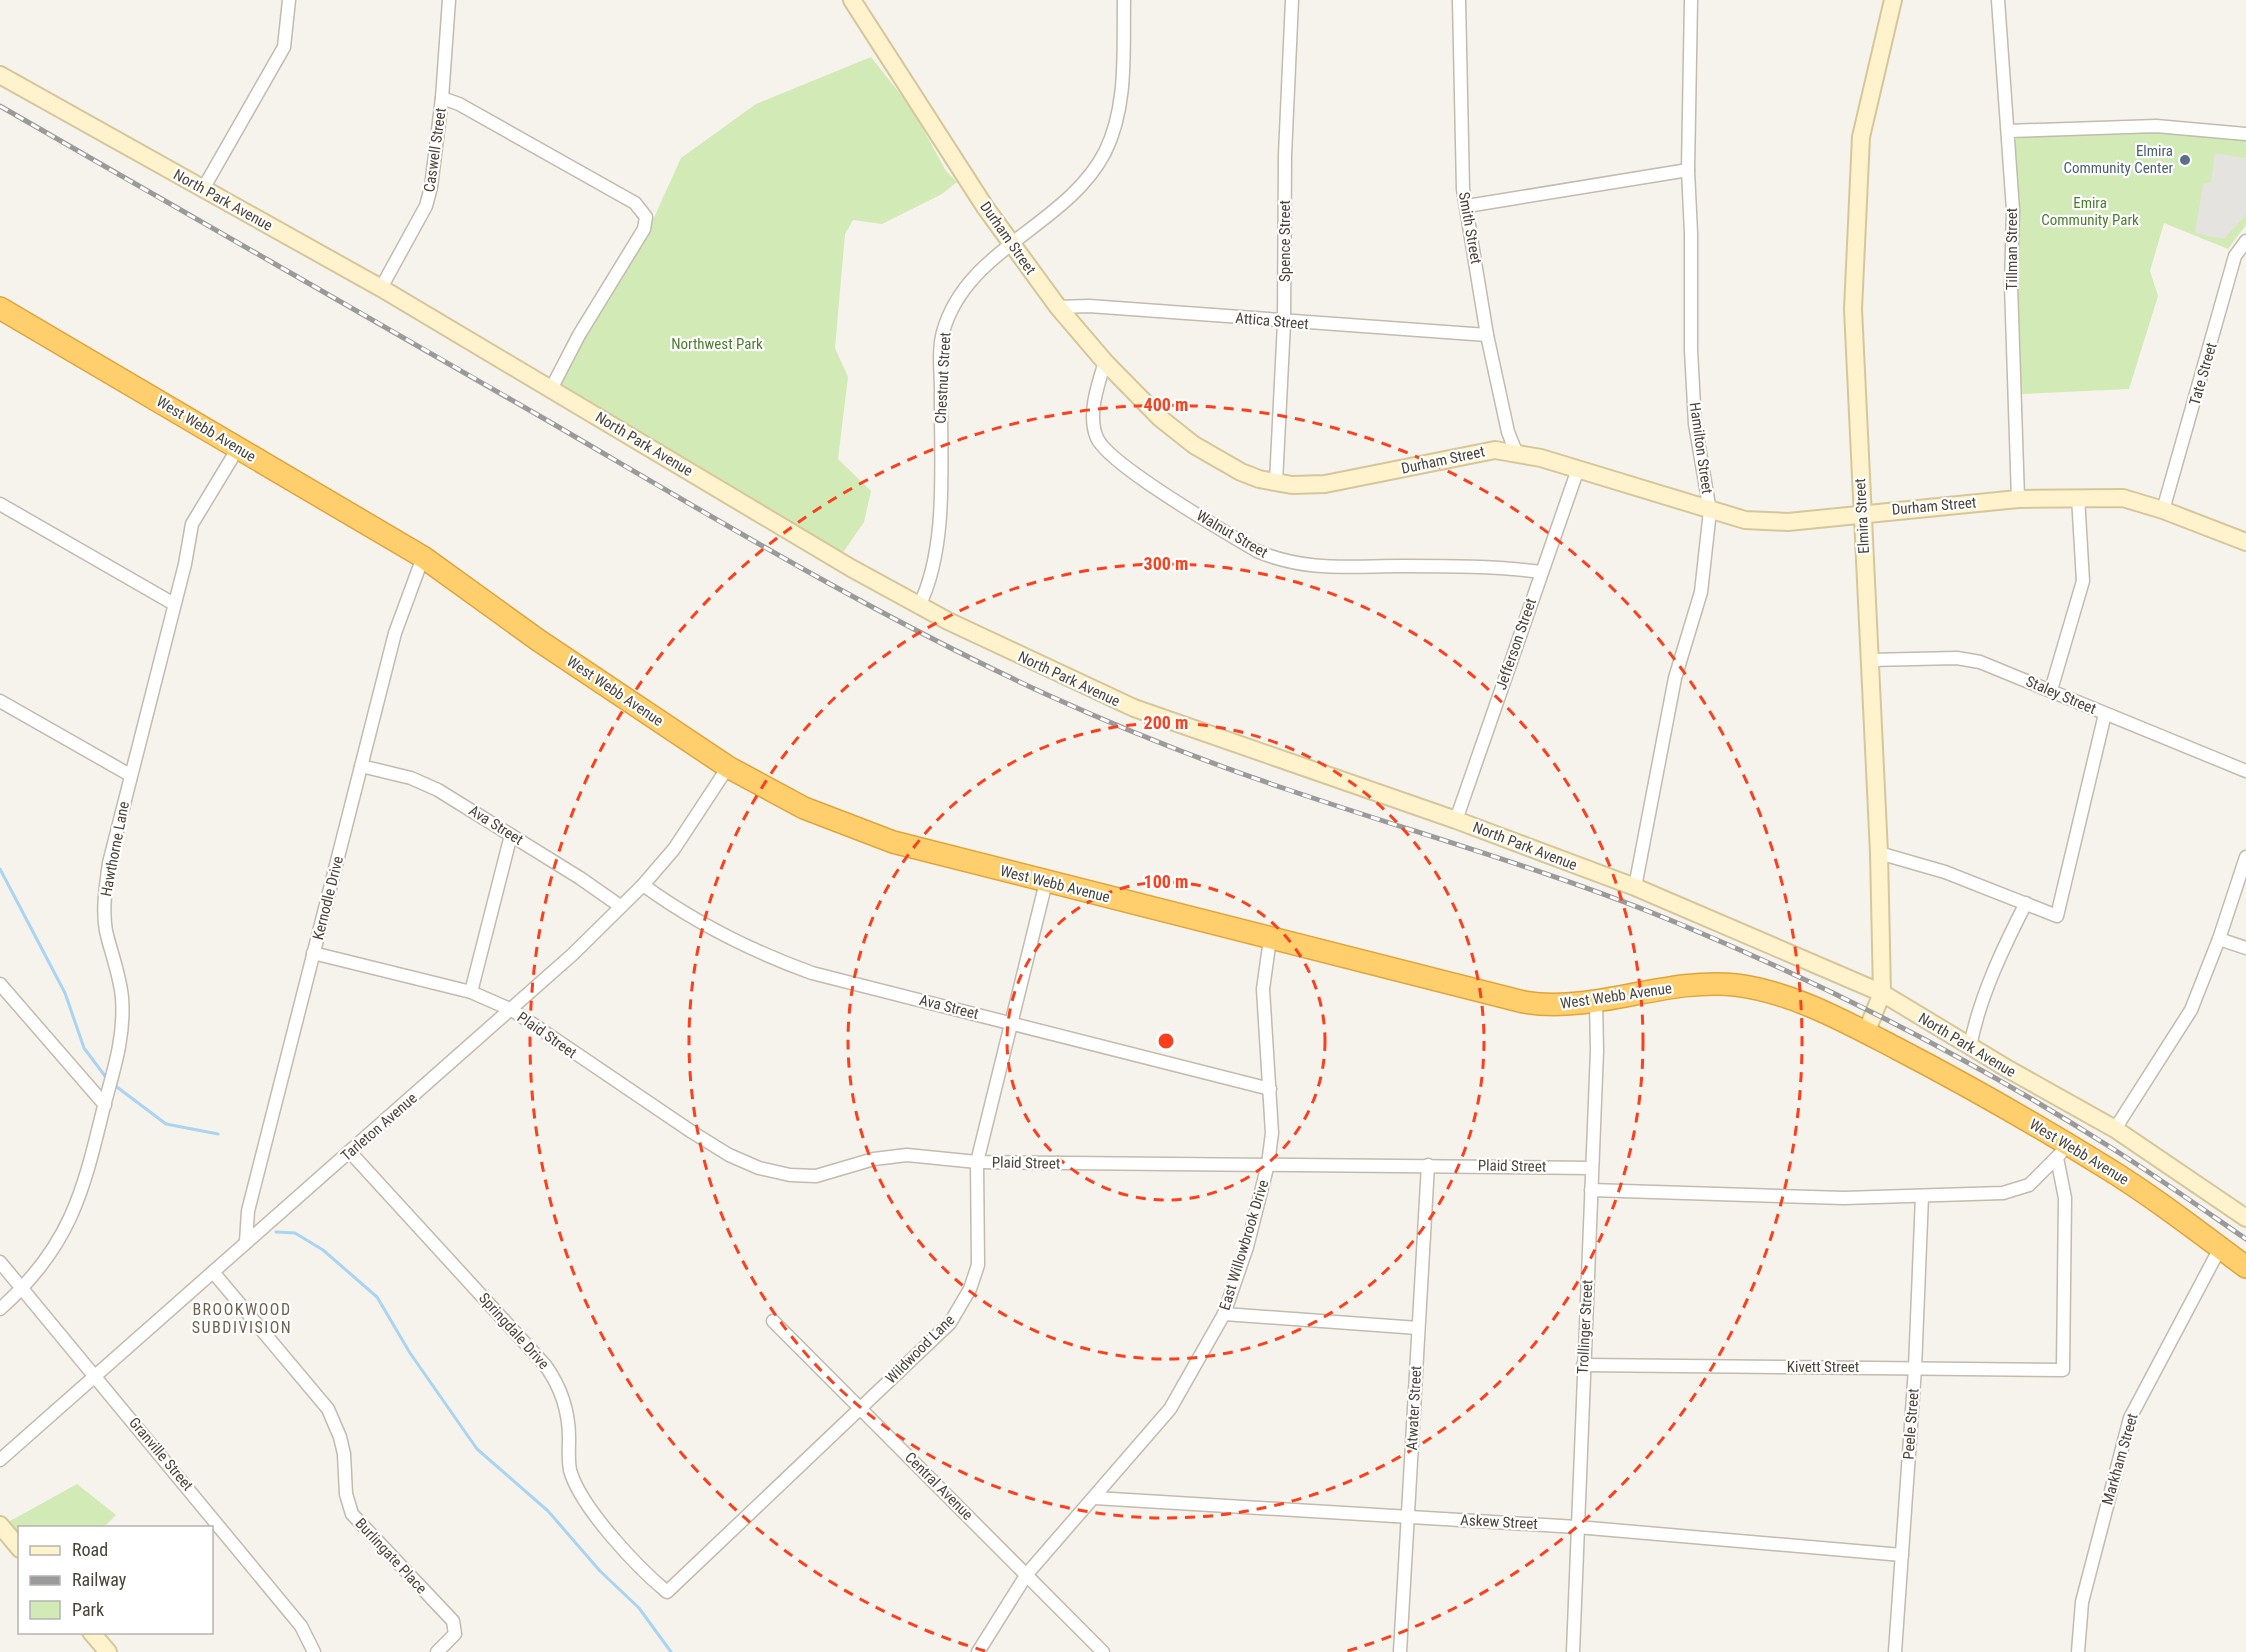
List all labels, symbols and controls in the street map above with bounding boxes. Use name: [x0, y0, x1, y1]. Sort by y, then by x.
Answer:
street label: Caswell Street: [420, 107, 450, 193]
place label: Elmira Community Center: [2063, 142, 2173, 177]
marker: Elmira Community Center: [2178, 153, 2192, 167]
street label: North Park Avenue: [170, 165, 276, 235]
street label: Smith Street: [1455, 191, 1485, 265]
park label: Emira Community Park: [2041, 194, 2139, 229]
street label: Durham Street: [976, 198, 1040, 278]
street label: Spence Street: [1276, 200, 1294, 282]
street label: Tillman Street: [2003, 208, 2021, 290]
street label: Attica Street: [1235, 309, 1309, 333]
street label: Chestnut Street: [932, 332, 954, 424]
park label: Northwest Park: [671, 335, 763, 353]
street label: Tate Street: [2185, 341, 2221, 407]
street label: West Webb Avenue: [153, 392, 259, 466]
text: 400 m: [1144, 394, 1188, 415]
street label: Hamilton Street: [1686, 401, 1716, 495]
street label: North Park Avenue: [592, 408, 696, 480]
street label: Durham Street: [1400, 442, 1486, 478]
street label: Elmira Street: [1851, 478, 1873, 554]
street label: Durham Street: [1891, 493, 1977, 519]
street label: Walnut Street: [1193, 506, 1271, 562]
text: 300 m: [1144, 553, 1188, 574]
street label: Jefferson Street: [1492, 596, 1540, 692]
street label: North Park Avenue: [1015, 648, 1123, 710]
street label: West Webb Avenue: [563, 652, 667, 730]
street label: Staley Street: [2023, 672, 2099, 718]
text: 200 m: [1144, 712, 1188, 733]
street label: Hawthorne Lane: [97, 800, 133, 898]
street label: Ava Street: [466, 801, 526, 849]
street label: North Park Avenue: [1470, 818, 1580, 874]
street label: Kernodle Drive: [309, 854, 347, 942]
street label: West Webb Avenue: [998, 862, 1112, 906]
text: 100 m: [1144, 871, 1188, 892]
street label: West Webb Avenue: [1559, 979, 1673, 1013]
street label: Ava Street: [918, 991, 980, 1023]
street label: Plaid Street: [514, 1008, 580, 1062]
street label: North Park Avenue: [1915, 1009, 2019, 1081]
centre of rings: [1156, 1031, 1176, 1051]
street label: Tarleton Avenue: [337, 1089, 421, 1165]
street label: West Webb Avenue: [2026, 1115, 2132, 1189]
street label: Plaid Street: [992, 1153, 1060, 1173]
street label: Plaid Street: [1478, 1156, 1546, 1176]
street label: East Willowbrook Drive: [1216, 1178, 1272, 1312]
street label: Trollinger Street: [1574, 1279, 1596, 1375]
street label: Springdale Drive: [475, 1289, 553, 1373]
district label: BROOKWOOD SUBDIVISION: [192, 1300, 292, 1337]
street label: Wildwood Lane: [882, 1311, 958, 1387]
street label: Kivett Street: [1787, 1358, 1859, 1376]
street label: Atwater Street: [1403, 1365, 1425, 1451]
street label: Peele Street: [1900, 1388, 1922, 1460]
street label: Markham Street: [2098, 1411, 2142, 1507]
street label: Granville Street: [125, 1414, 197, 1494]
street label: Central Avenue: [901, 1448, 977, 1524]
street label: Askew Street: [1460, 1511, 1538, 1533]
street label: Burlingate Place: [351, 1515, 431, 1597]
legend: [18, 1526, 213, 1634]
text: Road: [72, 1539, 108, 1560]
text: Railway: [72, 1569, 127, 1590]
text: Park: [72, 1599, 104, 1620]

